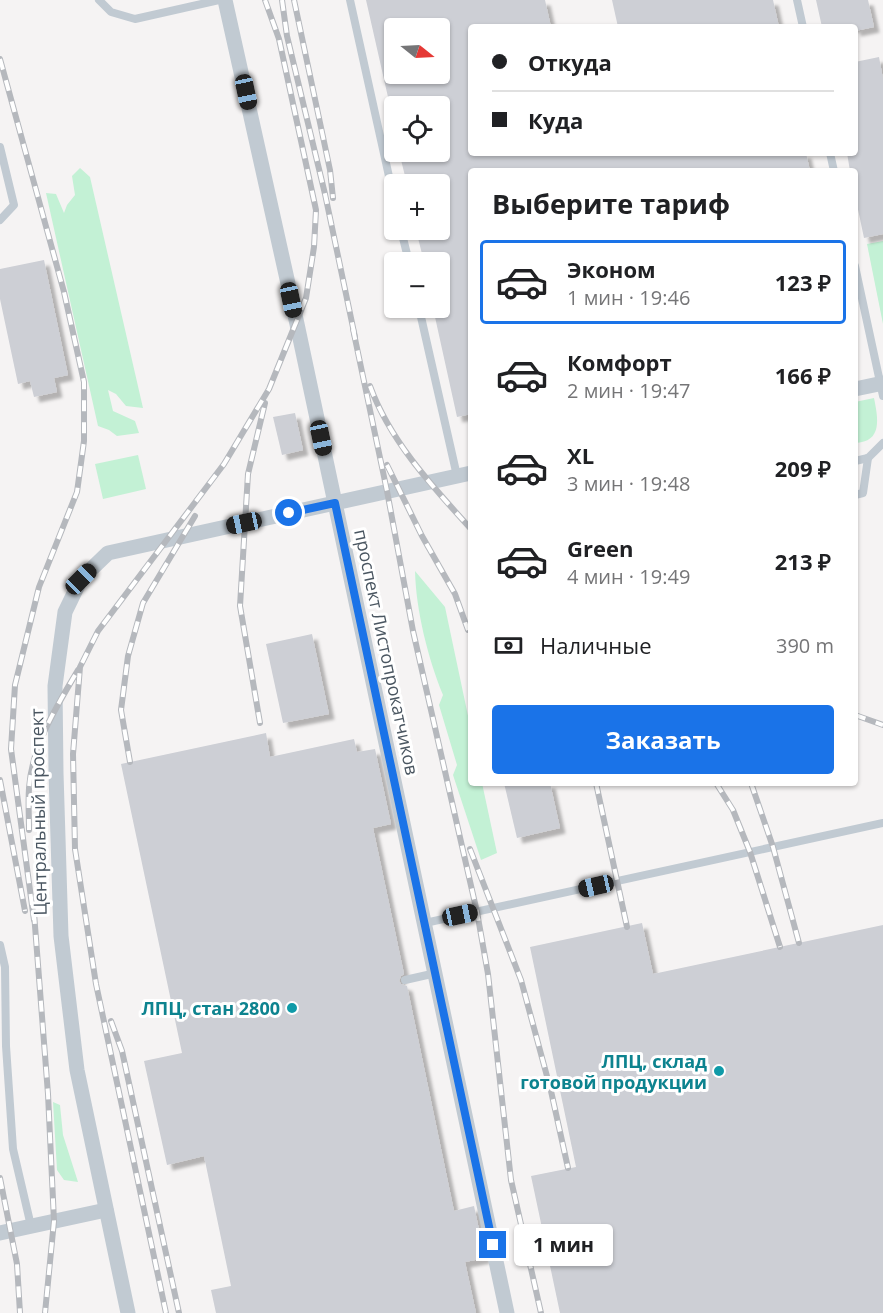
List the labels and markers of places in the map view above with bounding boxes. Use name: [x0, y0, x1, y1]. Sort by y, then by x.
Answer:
place label: ЛПЦ, стан 2800: [141, 996, 280, 1020]
marker: ЛПЦ, стан 2800: [285, 1001, 299, 1015]
place label: ЛПЦ, склад готовой продукции: [520, 1049, 707, 1094]
marker: ЛПЦ, склад готовой продукции: [712, 1064, 726, 1078]

